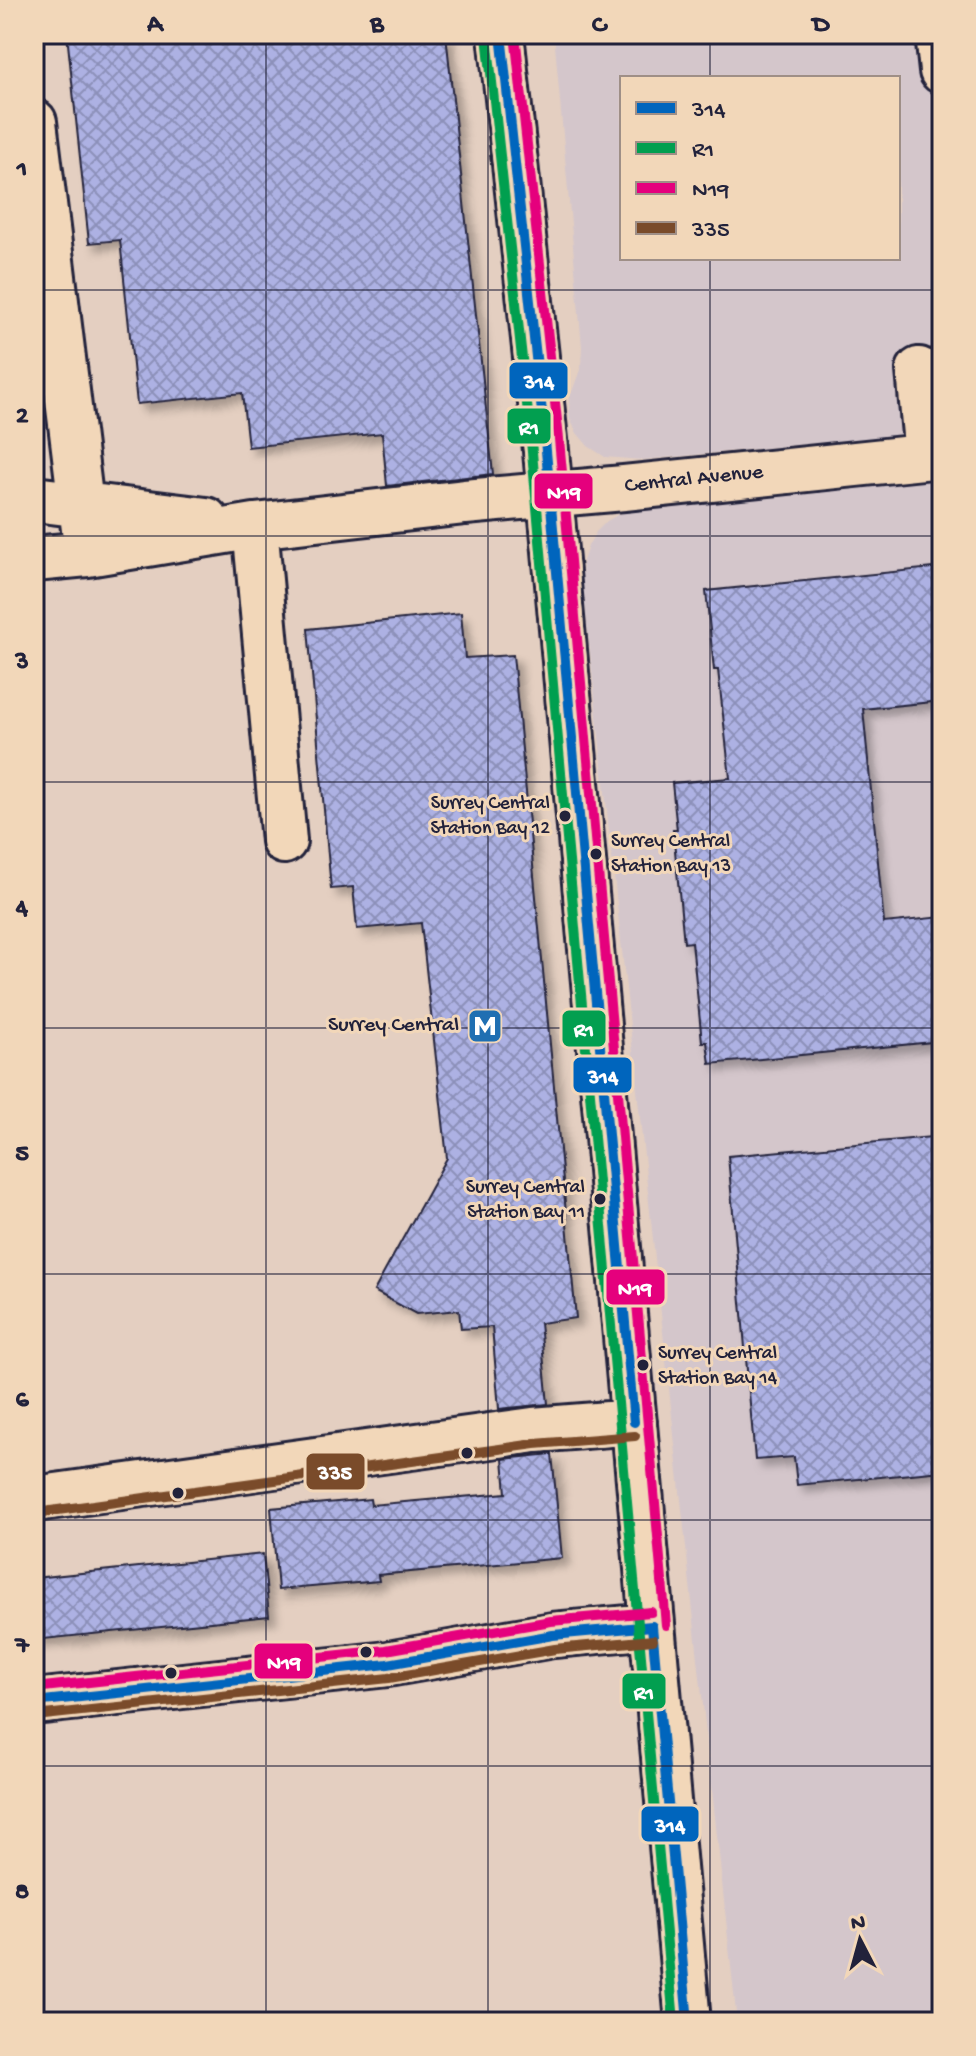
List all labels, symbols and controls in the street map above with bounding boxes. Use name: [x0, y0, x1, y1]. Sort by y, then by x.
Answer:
text: A: [146, 11, 164, 42]
text: B: [369, 11, 385, 42]
text: C: [592, 11, 609, 42]
text: D: [811, 11, 831, 42]
legend: [620, 76, 900, 260]
text: 314: [691, 97, 726, 126]
text: R1: [692, 137, 714, 166]
text: 1: [16, 156, 27, 187]
text: N19: [692, 177, 729, 206]
text: 335: [691, 217, 730, 246]
line badge: 314: [508, 361, 569, 400]
text: 314: [523, 371, 555, 397]
text: 2: [16, 402, 29, 433]
line badge: R1: [506, 407, 552, 445]
text: R1: [518, 417, 539, 443]
street label: Central Avenue: [624, 460, 765, 500]
line badge: N19: [533, 472, 594, 510]
text: N19: [547, 482, 581, 508]
text: 3: [14, 648, 29, 679]
place label: Surrey Central Station Bay 12: [431, 793, 550, 841]
marker: Surrey Central Station Bay 12: [557, 808, 573, 824]
place label: Surrey Central Station Bay 13: [611, 831, 731, 879]
marker: Surrey Central Station Bay 13: [588, 846, 604, 862]
text: 4: [15, 894, 29, 925]
metro station icon: Surrey Central: [466, 1007, 504, 1045]
line badge: R1: [561, 1009, 607, 1048]
place label: Surrey Central: [328, 1013, 459, 1039]
text: R1: [573, 1019, 594, 1045]
line badge: 314: [572, 1056, 633, 1094]
text: 314: [587, 1066, 619, 1092]
text: 5: [15, 1140, 29, 1171]
place label: Surrey Central Station Bay 11: [466, 1177, 585, 1225]
marker: Surrey Central Station Bay 11: [592, 1191, 608, 1207]
line badge: N19: [605, 1268, 666, 1306]
text: N19: [618, 1278, 652, 1304]
place label: Surrey Central Station Bay 14: [658, 1343, 778, 1391]
marker: Surrey Central Station Bay 14: [635, 1357, 651, 1373]
text: 6: [15, 1386, 29, 1417]
unlabelled marker: [459, 1445, 475, 1461]
line badge: 335: [305, 1452, 366, 1491]
text: 335: [317, 1462, 353, 1488]
unlabelled marker: [170, 1485, 186, 1501]
text: 7: [13, 1632, 30, 1663]
line badge: N19: [253, 1642, 314, 1680]
unlabelled marker: [358, 1644, 374, 1660]
text: N19: [267, 1652, 301, 1678]
unlabelled marker: [163, 1665, 179, 1681]
line badge: R1: [621, 1672, 667, 1710]
text: R1: [633, 1682, 654, 1708]
line badge: 314: [640, 1805, 700, 1843]
text: 314: [654, 1815, 686, 1841]
text: 8: [15, 1878, 29, 1909]
north arrow: [820, 1900, 900, 1980]
text: N: [850, 1910, 867, 1938]

